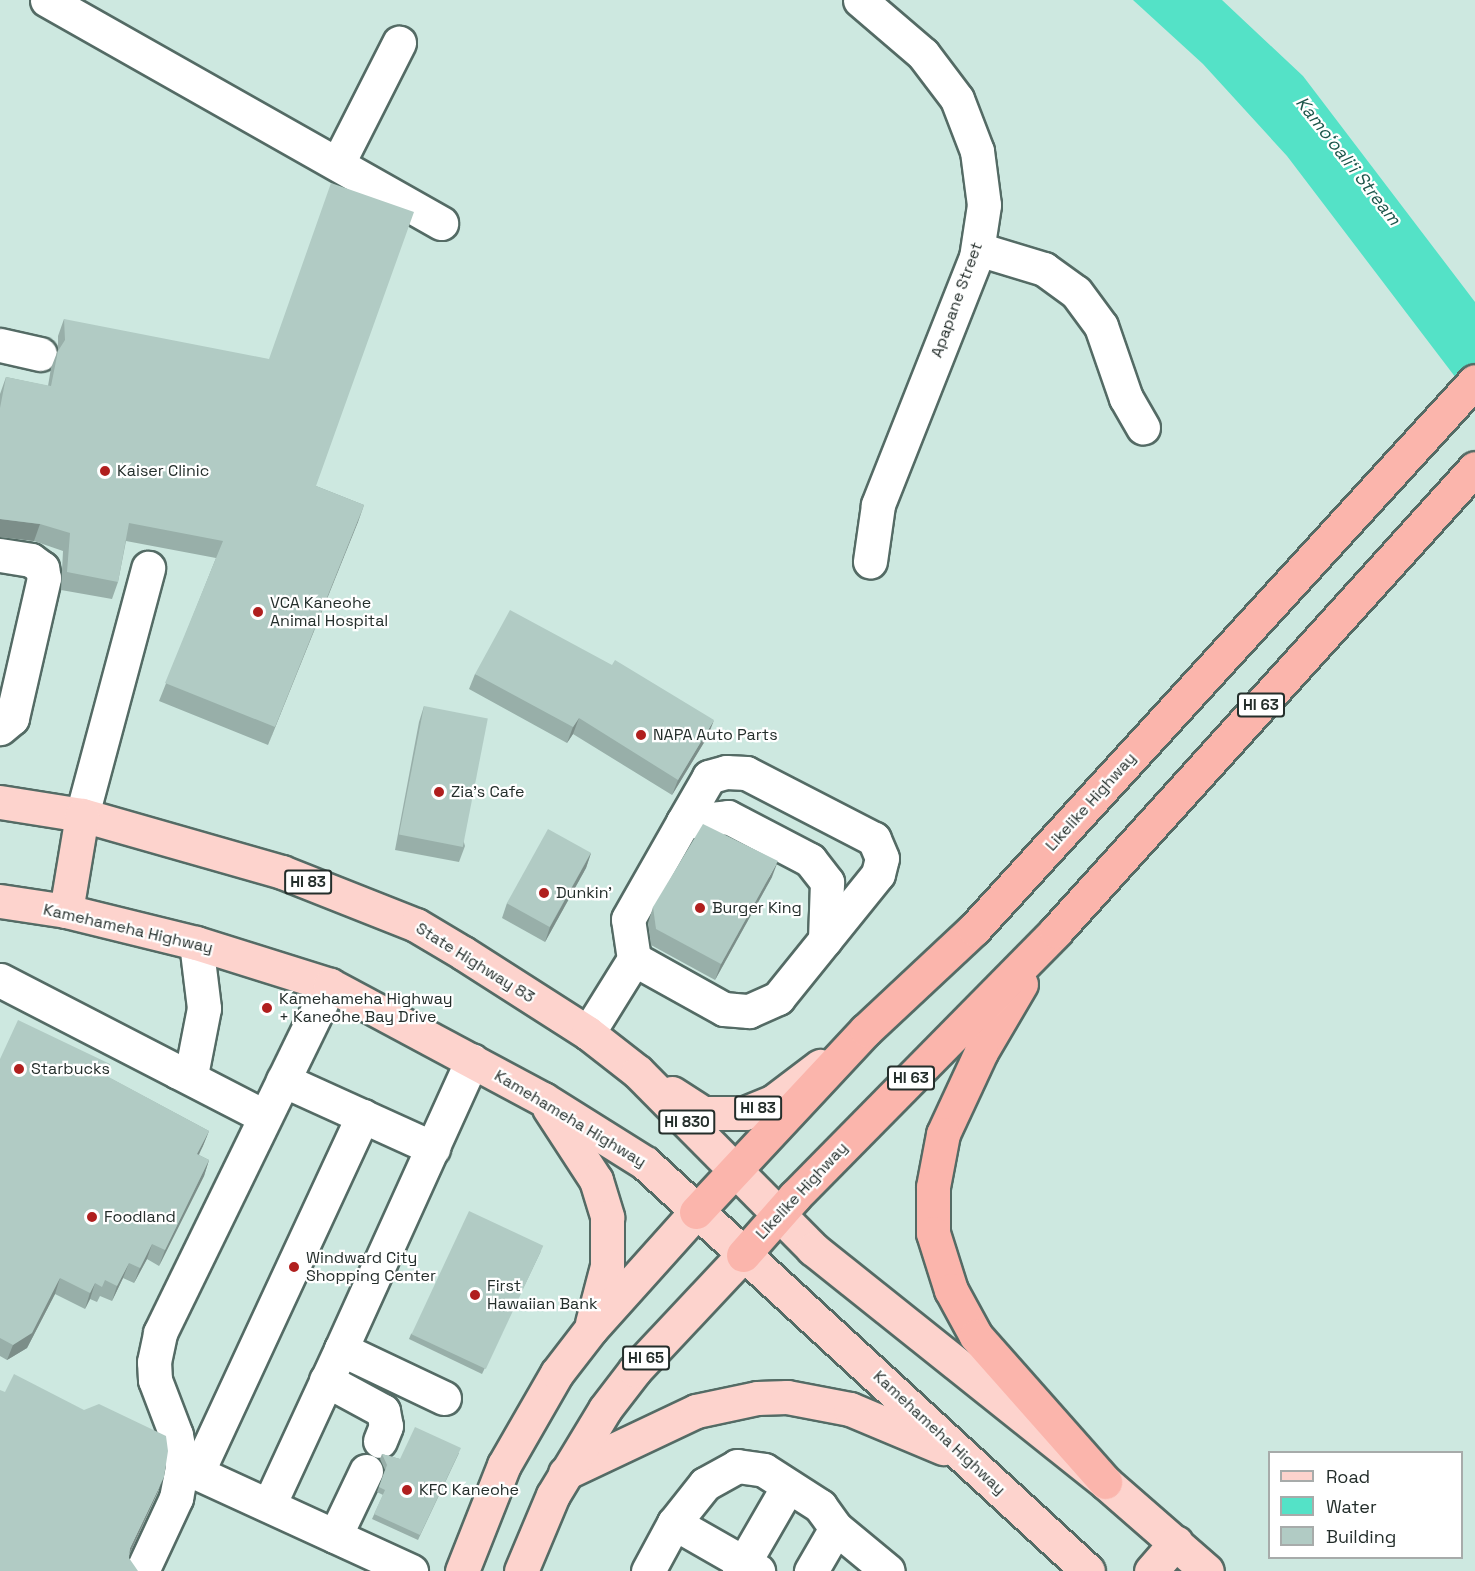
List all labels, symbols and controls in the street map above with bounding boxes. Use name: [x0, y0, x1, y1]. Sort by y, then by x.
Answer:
water label: Kamoʻoaliʻi Stream: [1291, 92, 1405, 230]
street label: Apapane Street: [927, 240, 987, 360]
place label: Kaiser Clinic: [117, 461, 209, 481]
marker: Kaiser Clinic: [98, 464, 112, 478]
place label: VCA Kaneohe Animal Hospital: [270, 593, 388, 631]
marker: VCA Kaneohe Animal Hospital: [251, 605, 265, 619]
road number: HI 63: [1237, 693, 1285, 717]
place label: NAPA Auto Parts: [653, 725, 778, 745]
marker: NAPA Auto Parts: [634, 728, 648, 742]
street label: Likelike Highway: [1042, 749, 1140, 855]
place label: Zia's Cafe: [451, 782, 525, 802]
marker: Zia's Cafe: [432, 785, 446, 799]
road number: HI 83: [284, 870, 332, 894]
place label: Dunkin': [556, 883, 612, 903]
marker: Dunkin': [537, 886, 551, 900]
place label: Burger King: [712, 898, 802, 918]
street label: Kamehameha Highway: [41, 900, 215, 958]
marker: Burger King: [693, 901, 707, 915]
street label: State Highway 83: [412, 919, 538, 1007]
place label: Kamehameha Highway + Kaneohe Bay Drive: [279, 989, 452, 1027]
marker: Kamehameha Highway + Kaneohe Bay Drive: [260, 1001, 274, 1015]
place label: Starbucks: [31, 1059, 110, 1079]
marker: Starbucks: [12, 1062, 26, 1076]
street label: Kamehameha Highway: [491, 1066, 649, 1172]
road number: HI 63: [887, 1066, 935, 1090]
road number: HI 83: [734, 1096, 782, 1120]
road number: HI 830: [657, 1110, 717, 1134]
street label: Likelike Highway: [752, 1138, 852, 1244]
place label: Foodland: [104, 1207, 176, 1227]
marker: Foodland: [85, 1210, 99, 1224]
place label: Windward City Shopping Center: [306, 1248, 436, 1286]
marker: Windward City Shopping Center: [287, 1260, 301, 1274]
place label: First Hawaiian Bank: [487, 1276, 598, 1314]
marker: First Hawaiian Bank: [468, 1288, 482, 1302]
road number: HI 65: [622, 1346, 670, 1370]
street label: Kamehameha Highway: [869, 1367, 1009, 1499]
legend: [1268, 1451, 1463, 1559]
text: Road: [1326, 1465, 1370, 1488]
place label: KFC Kaneohe: [419, 1480, 519, 1500]
marker: KFC Kaneohe: [400, 1483, 414, 1497]
text: Water: [1326, 1495, 1377, 1518]
text: Building: [1326, 1525, 1396, 1548]

